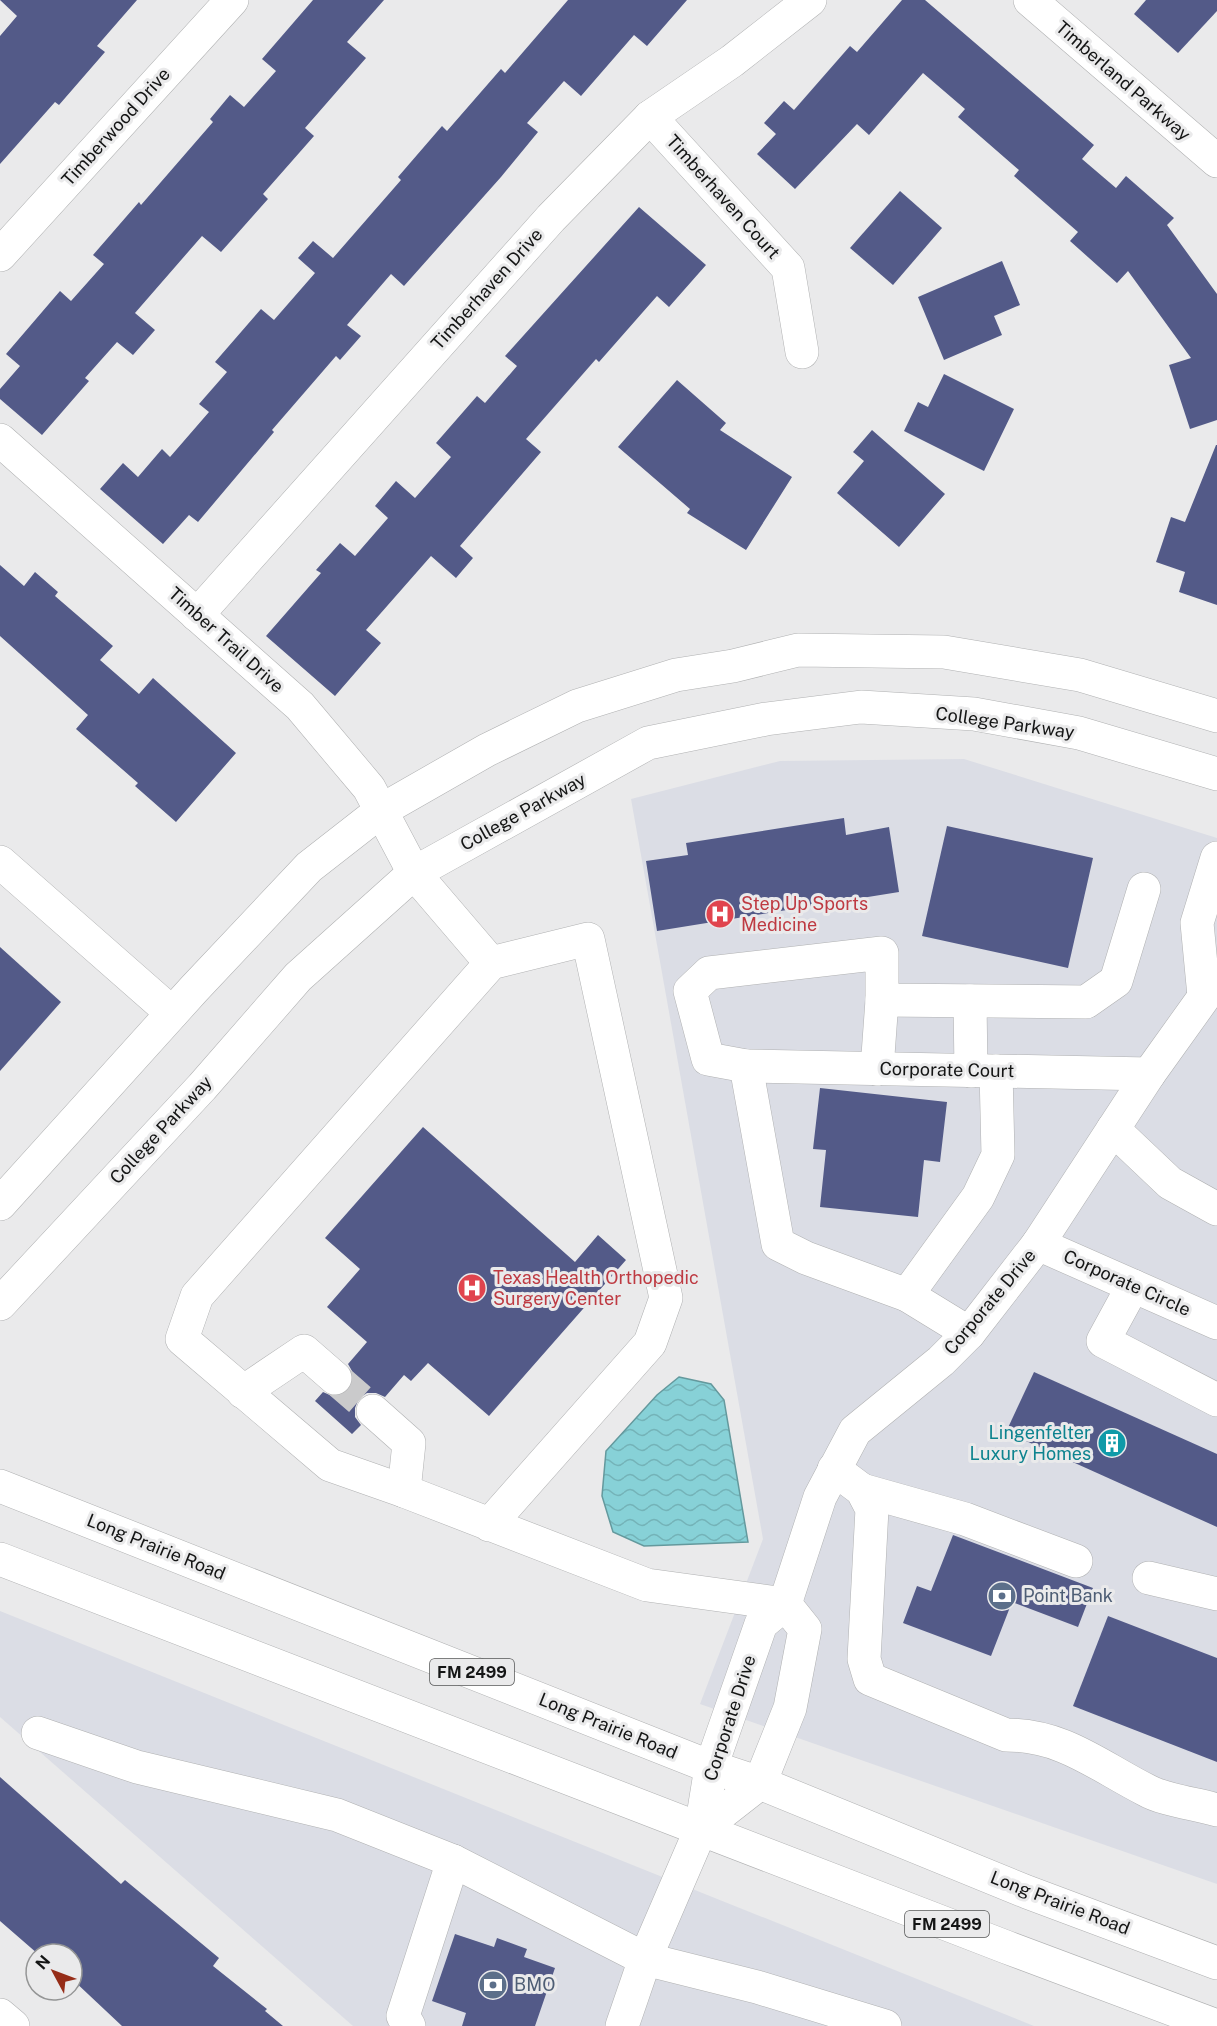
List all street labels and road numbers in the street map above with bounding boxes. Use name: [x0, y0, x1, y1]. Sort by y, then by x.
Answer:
street label: Timberland Parkway: [1052, 16, 1195, 145]
street label: Timberwood Drive: [57, 63, 174, 190]
street label: Timberhaven Court: [662, 130, 785, 263]
street label: Timberhaven Drive: [427, 224, 547, 354]
street label: Timber Trail Drive: [165, 583, 288, 697]
street label: College Parkway: [934, 702, 1076, 743]
street label: College Parkway: [456, 768, 589, 855]
street label: Corporate Court: [879, 1058, 1015, 1081]
street label: College Parkway: [105, 1071, 216, 1188]
street label: Corporate Drive: [939, 1245, 1040, 1359]
street label: Corporate Circle: [1060, 1245, 1194, 1320]
street label: Long Prairie Road: [84, 1509, 228, 1584]
street label: Corporate Drive: [699, 1652, 760, 1783]
road number: FM 2499: [430, 1659, 514, 1685]
street label: Long Prairie Road: [536, 1688, 680, 1763]
street label: Long Prairie Road: [988, 1866, 1133, 1939]
road number: FM 2499: [905, 1911, 989, 1937]

